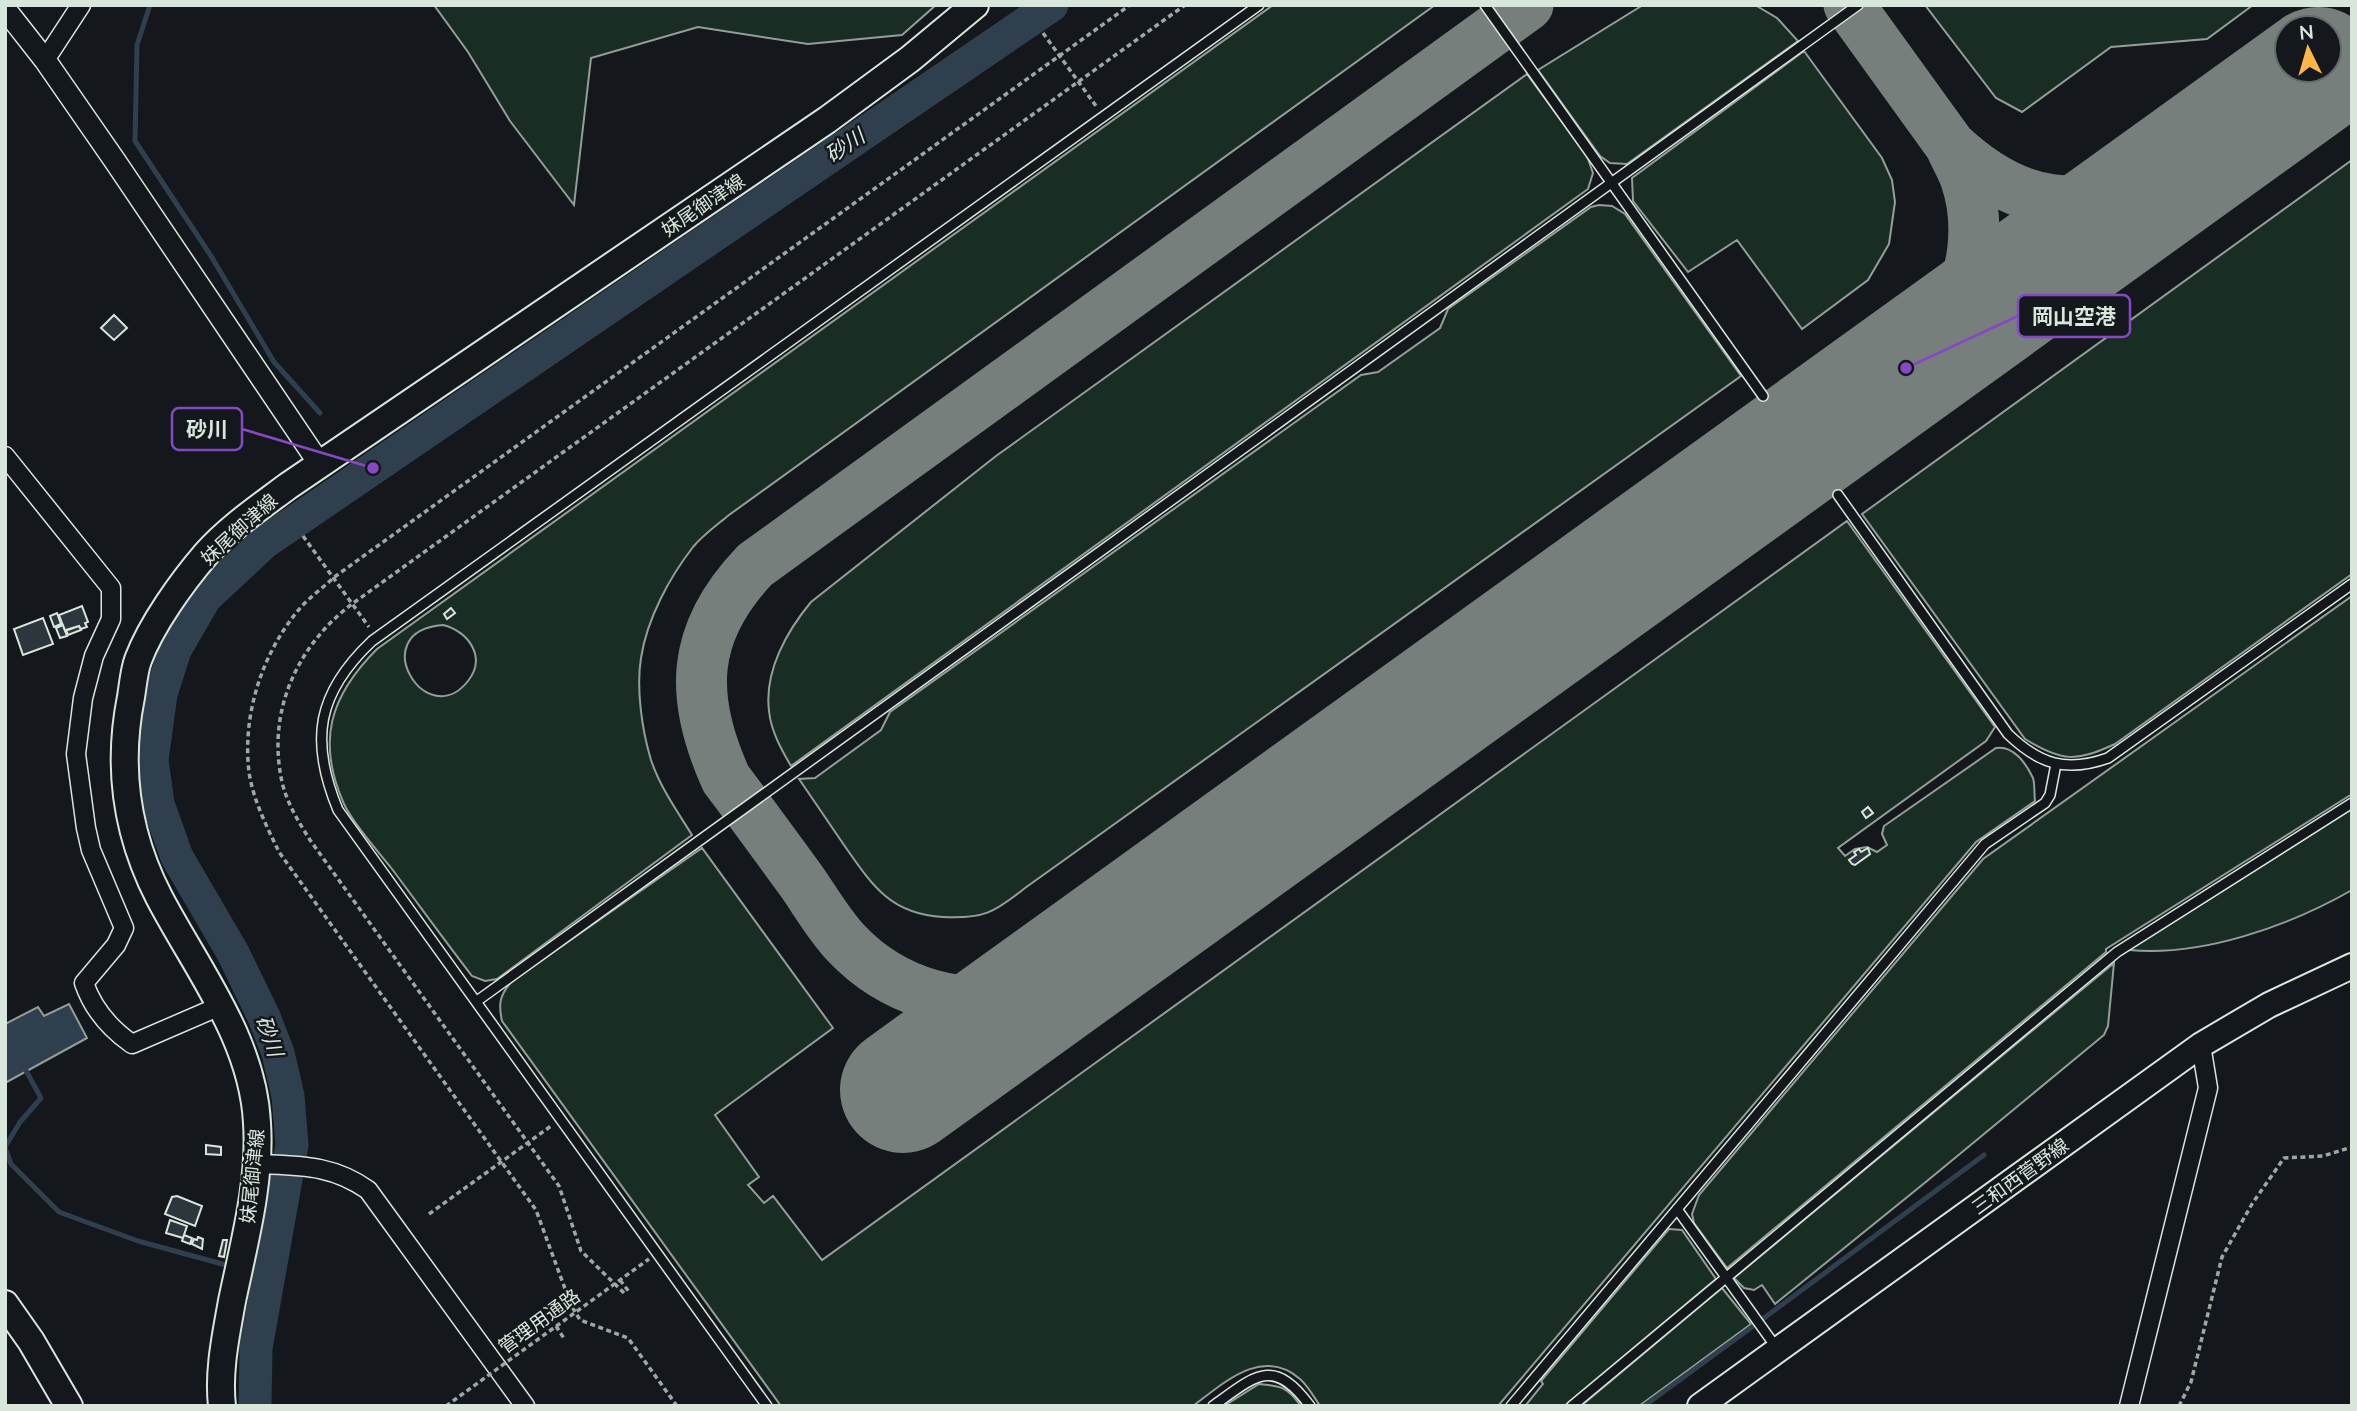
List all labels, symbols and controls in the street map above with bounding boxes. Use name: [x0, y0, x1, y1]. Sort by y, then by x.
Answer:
north arrow: [2273, 14, 2343, 84]
text: N: [2298, 19, 2315, 44]
water label: 砂川: [820, 122, 870, 167]
street label: 妹尾御津線: [657, 168, 749, 241]
callout: 岡山空港: [2018, 295, 2130, 337]
text: 岡山空港: [2032, 303, 2116, 328]
callout: 砂川: [172, 408, 242, 450]
text: 砂川: [186, 416, 228, 441]
street label: 妹尾御津線: [196, 488, 282, 569]
water label: 砂川: [252, 1012, 290, 1061]
street label: 妹尾御津線: [235, 1127, 268, 1224]
street label: 三和西菅野線: [1967, 1133, 2073, 1218]
street label: 管理用通路: [494, 1283, 584, 1358]

